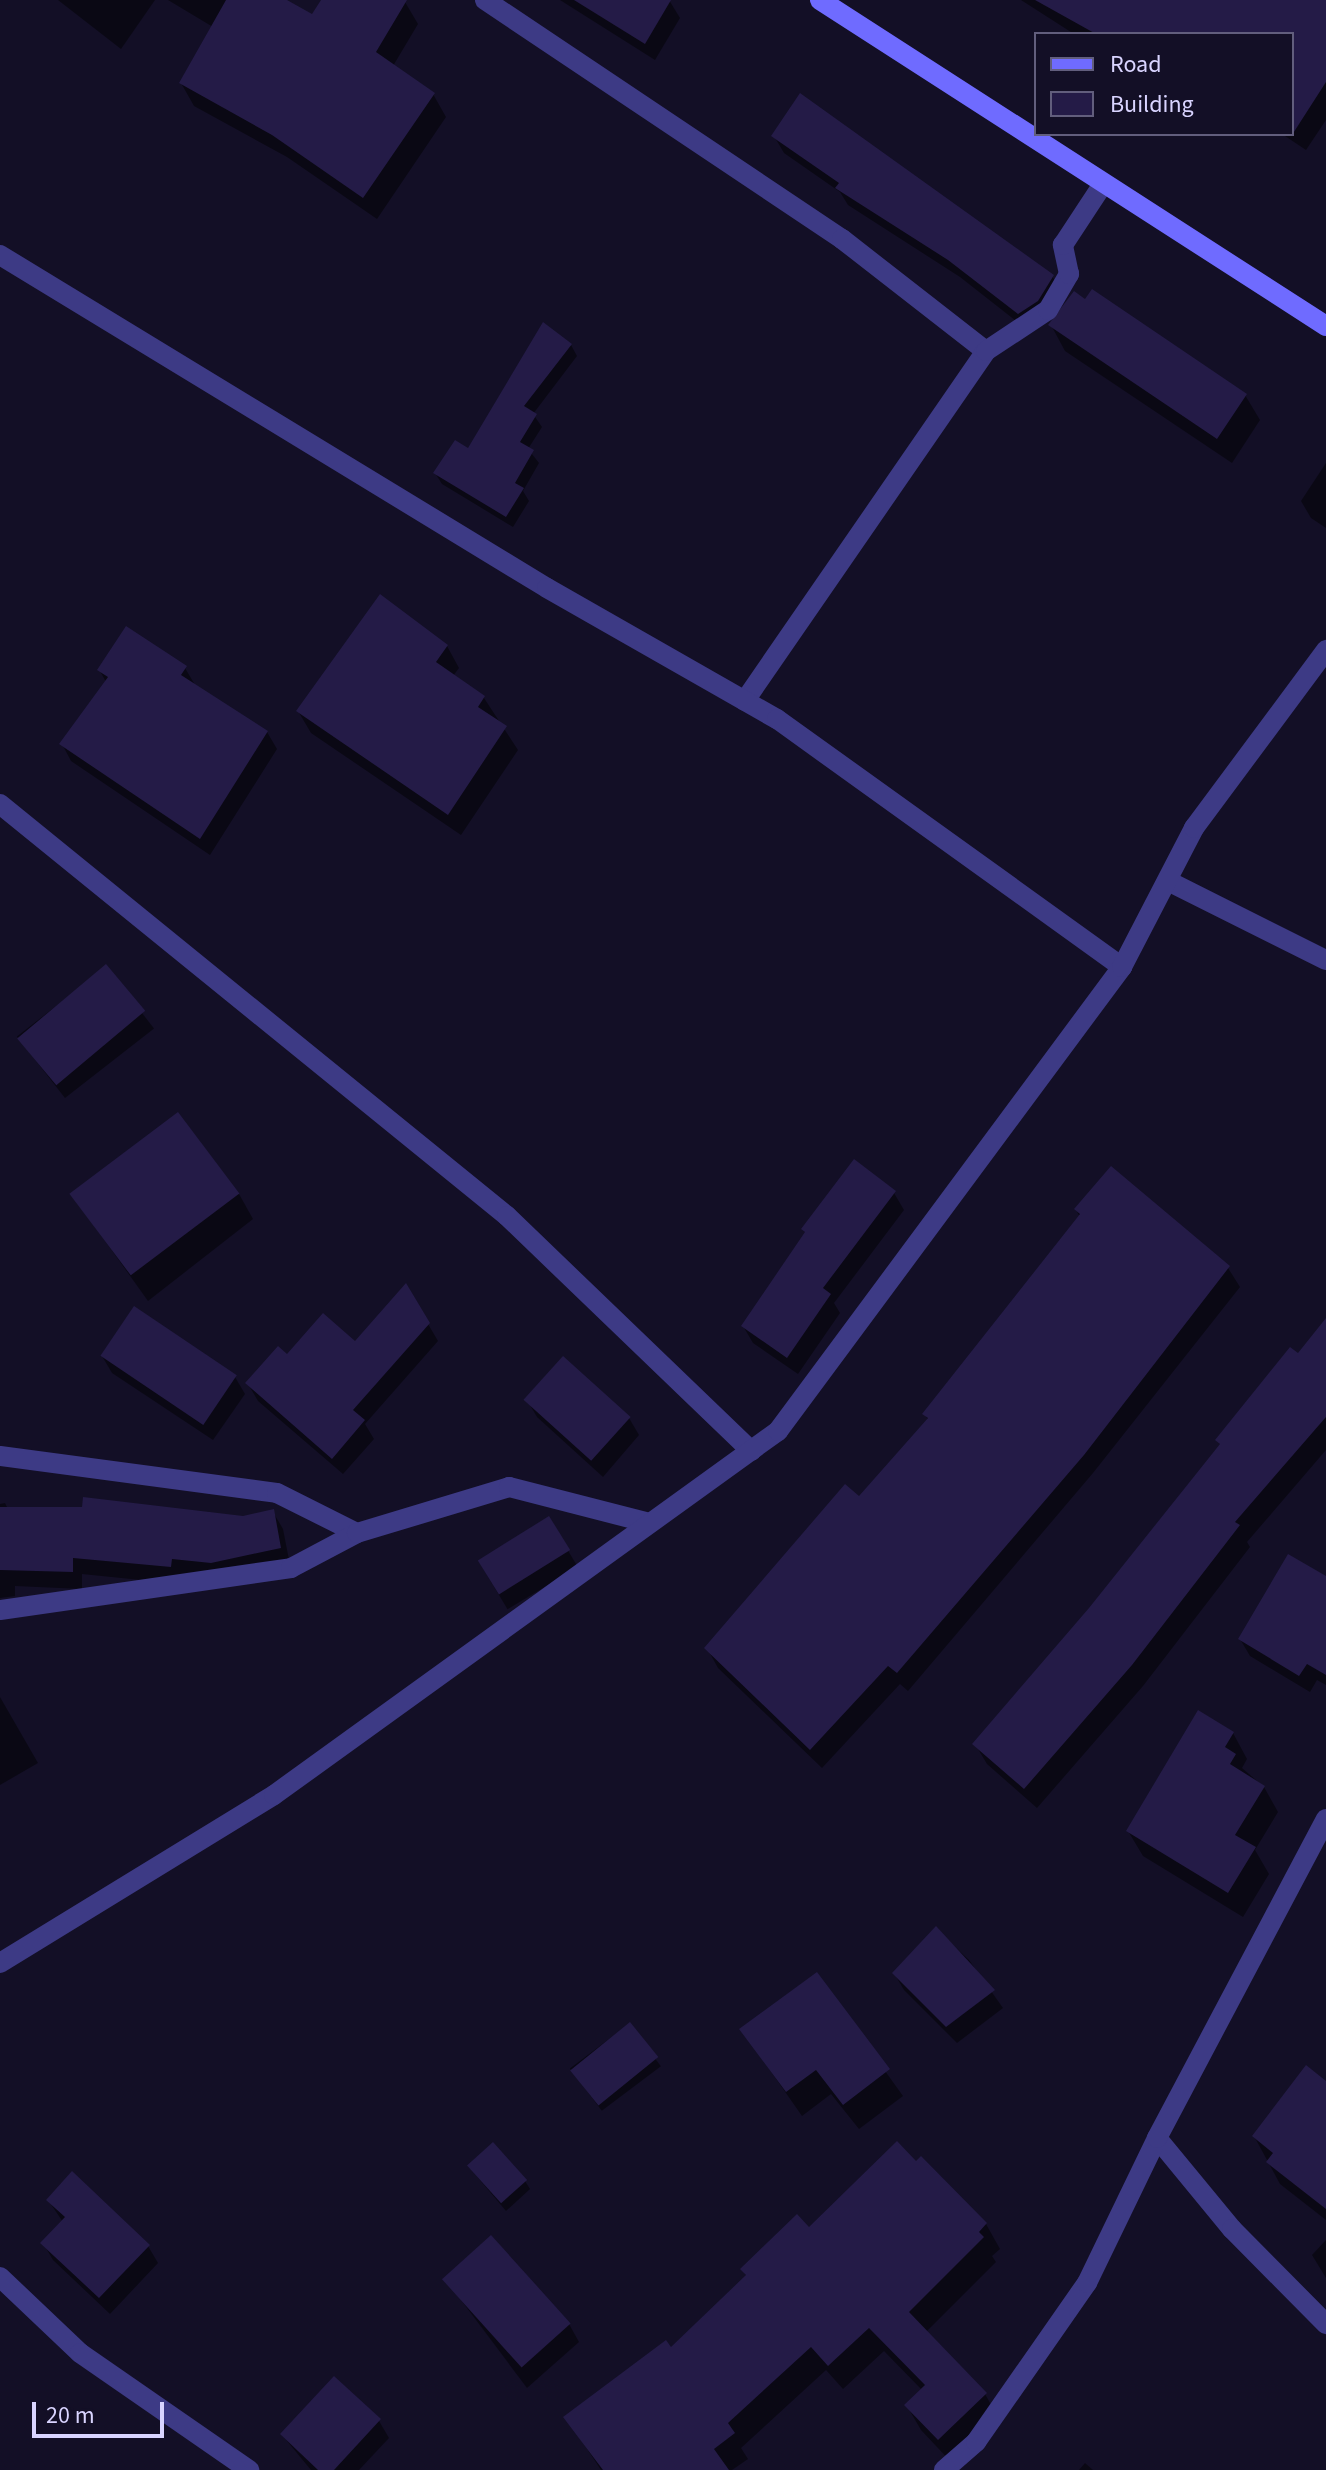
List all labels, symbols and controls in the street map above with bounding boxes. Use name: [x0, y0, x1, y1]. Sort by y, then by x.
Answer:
legend: [1034, 32, 1294, 136]
text: Road: [1110, 47, 1162, 82]
text: Building: [1110, 87, 1194, 122]
scale bar: [36, 2386, 168, 2436]
text: 20 m: [46, 2398, 95, 2433]

